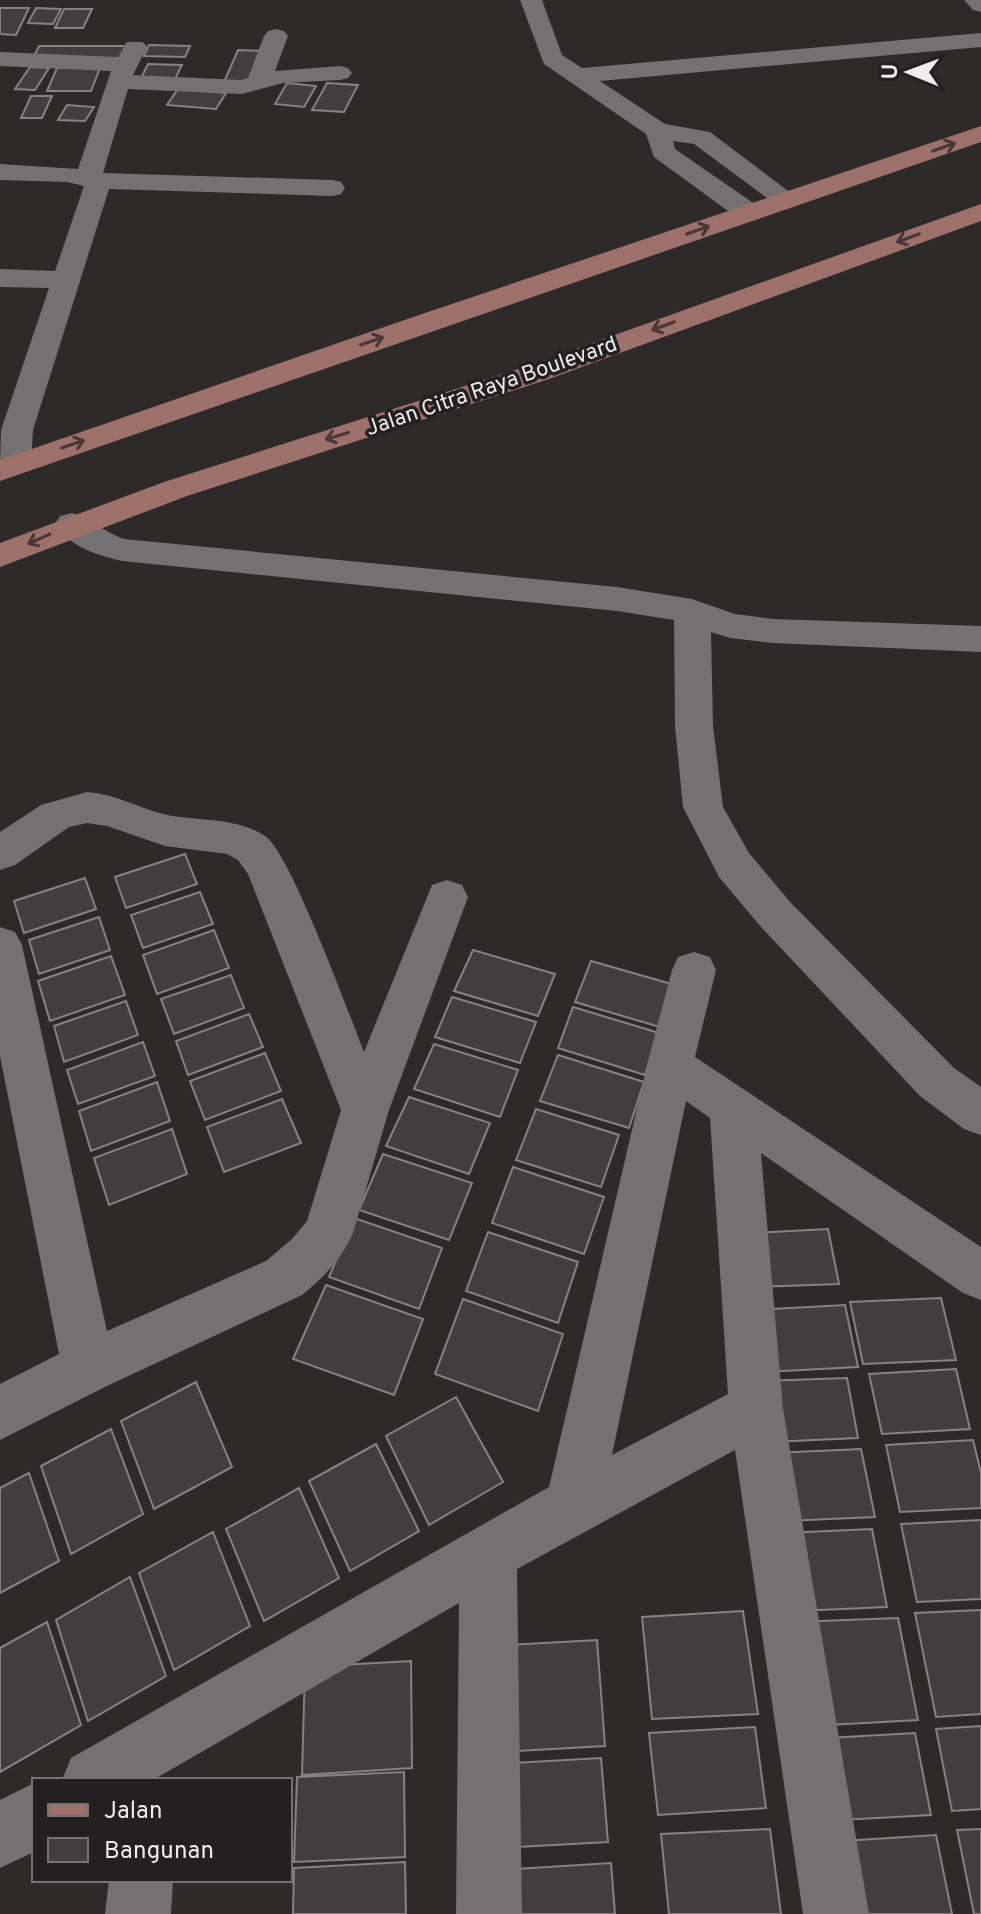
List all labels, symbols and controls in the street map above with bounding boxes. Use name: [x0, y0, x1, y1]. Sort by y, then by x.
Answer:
north arrow: [869, 32, 949, 112]
text: U: [878, 64, 905, 80]
one-way arrow: [931, 138, 956, 153]
one-way arrow: [685, 222, 710, 237]
one-way arrow: [896, 232, 920, 246]
one-way arrow: [651, 320, 676, 335]
one-way arrow: [359, 332, 384, 347]
street label: Jalan Citra Raya Boulevard: [362, 332, 621, 443]
one-way arrow: [325, 429, 351, 444]
one-way arrow: [60, 436, 85, 450]
one-way arrow: [27, 532, 51, 547]
legend: [32, 1778, 292, 1882]
text: Jalan: [104, 1797, 162, 1827]
text: Bangunan: [104, 1837, 214, 1867]

